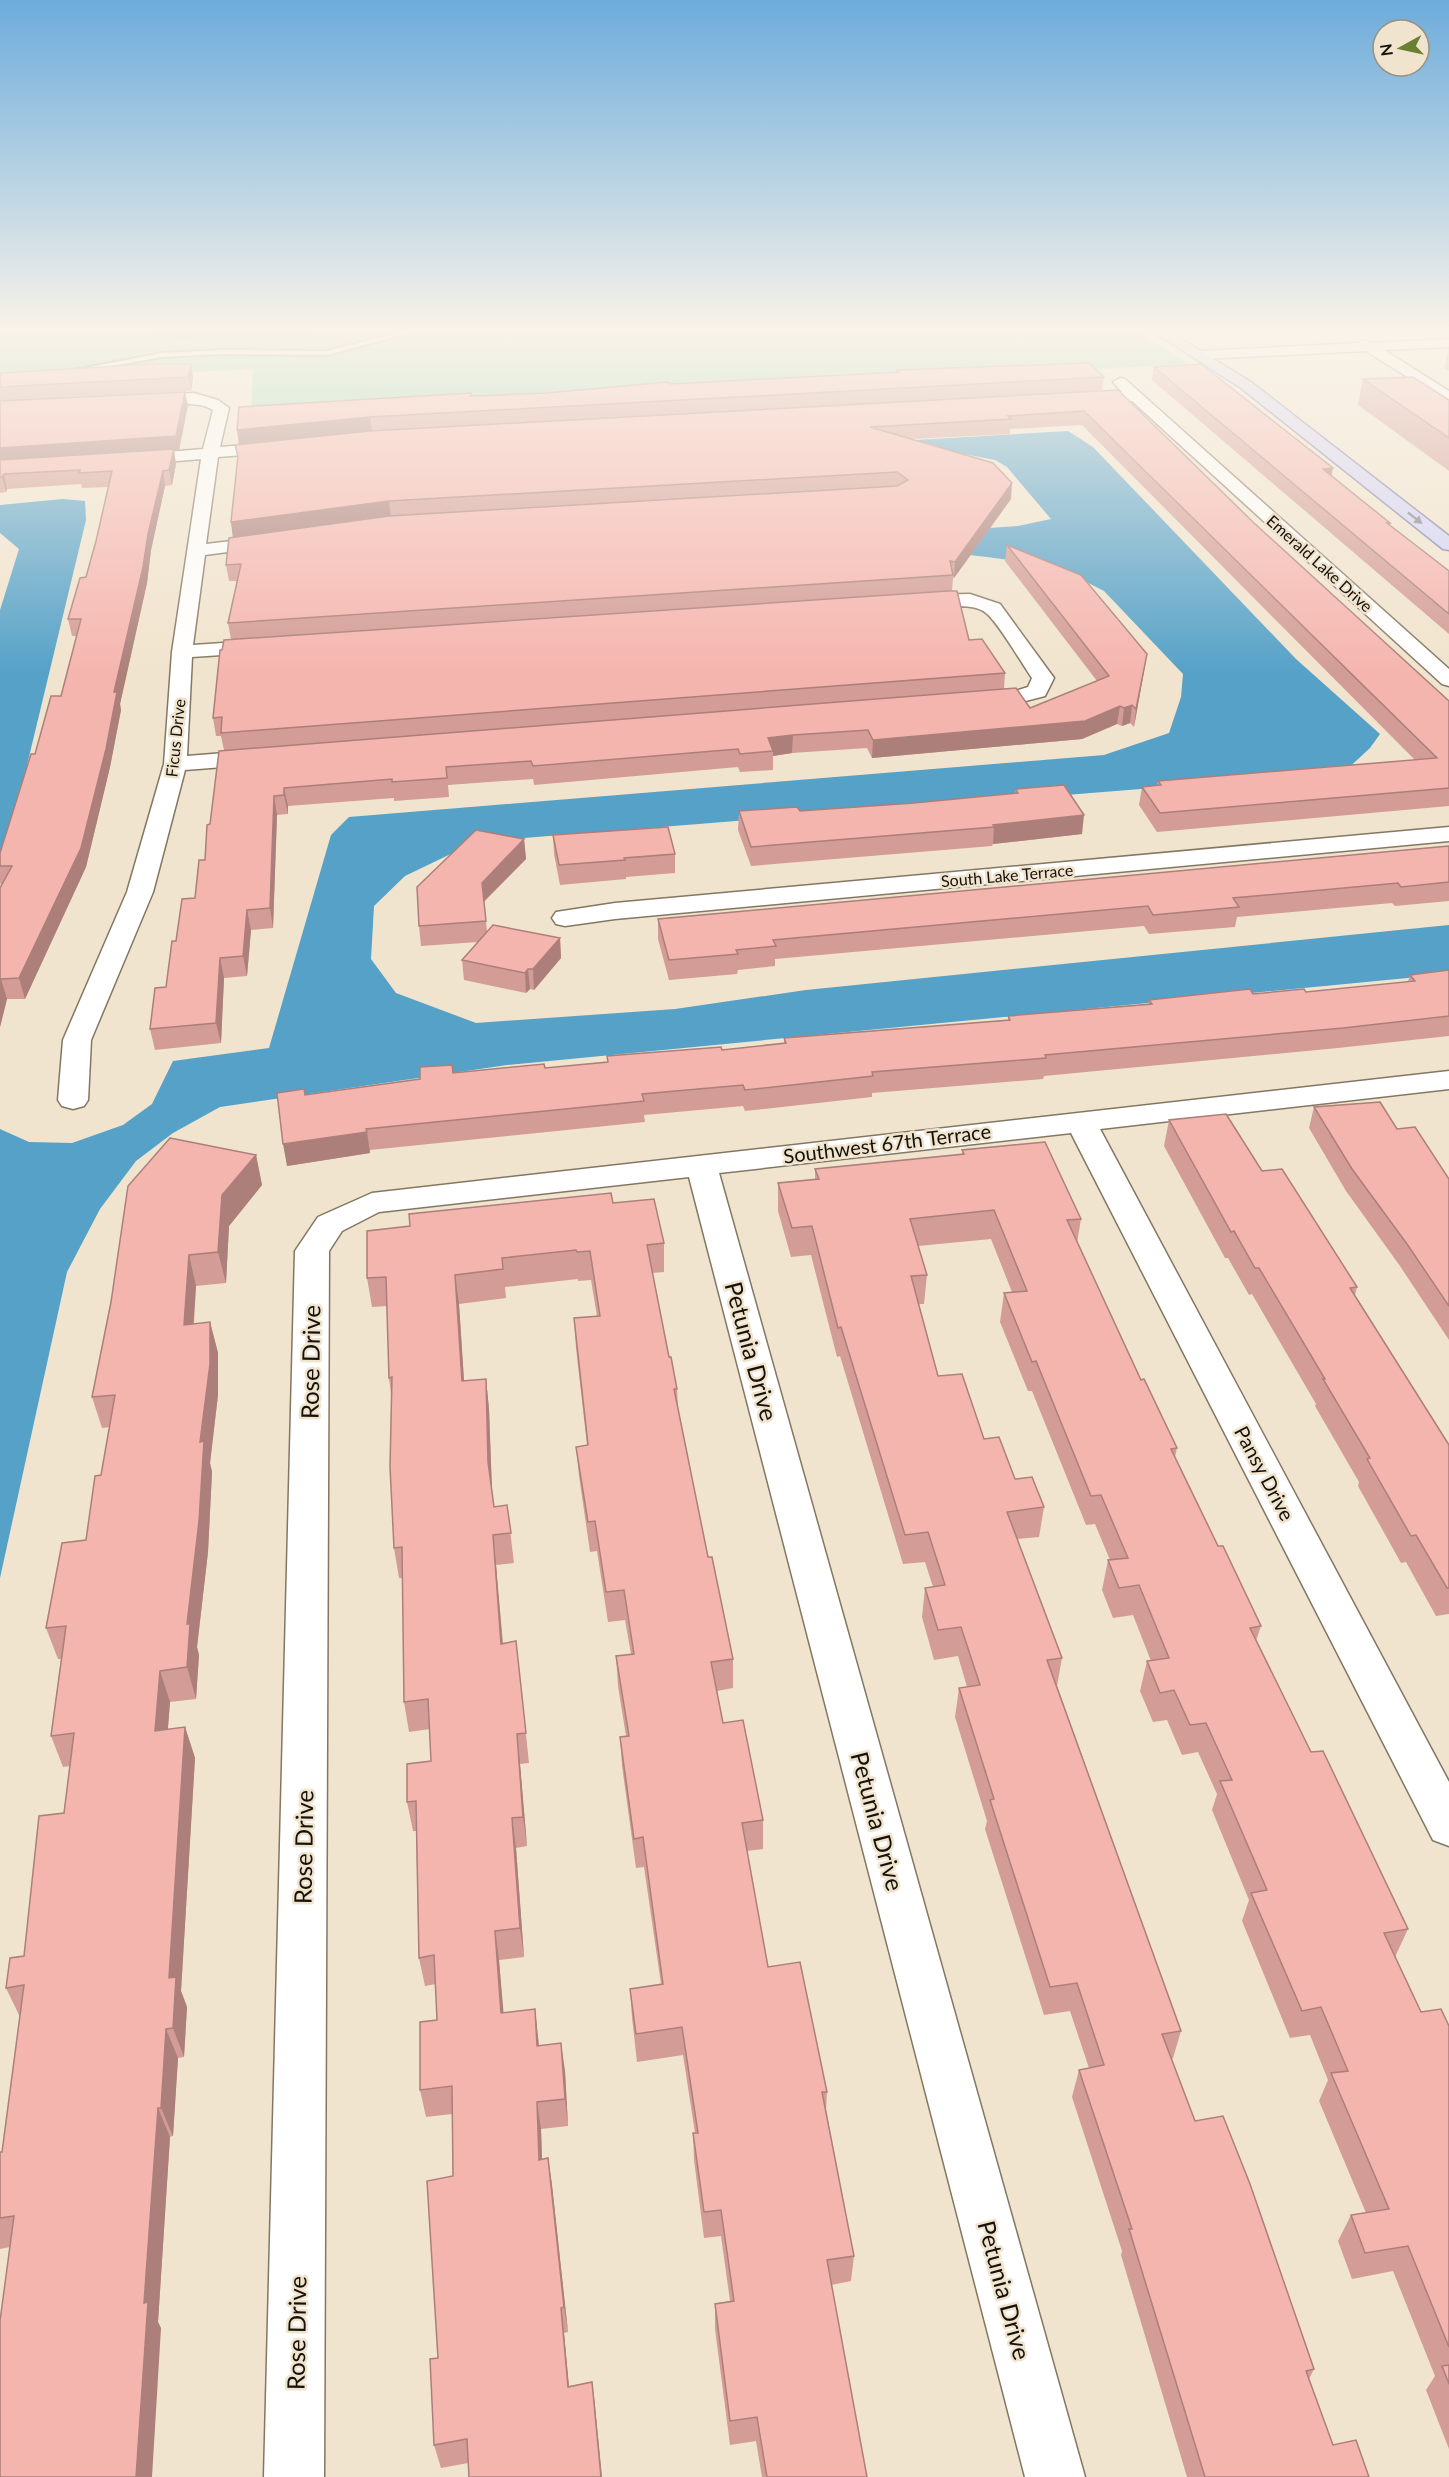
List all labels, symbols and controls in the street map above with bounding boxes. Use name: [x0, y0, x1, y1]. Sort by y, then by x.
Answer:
north arrow: [1371, 18, 1431, 78]
text: N: [1375, 43, 1396, 58]
street label: Emerald Lake Drive: [1263, 511, 1377, 615]
one-way arrow: [1407, 512, 1423, 525]
street label: Ficus Drive: [161, 698, 189, 778]
street label: South Lake Terrace: [940, 860, 1074, 890]
street label: Southwest 67th Terrace: [782, 1118, 992, 1168]
street label: Petunia Drive: [720, 1278, 784, 1424]
street label: Rose Drive: [295, 1305, 325, 1419]
street label: Pansy Drive: [1230, 1422, 1300, 1524]
street label: Petunia Drive: [846, 1748, 910, 1894]
street label: Rose Drive: [288, 1790, 318, 1904]
street label: Petunia Drive: [973, 2217, 1037, 2363]
street label: Rose Drive: [281, 2276, 311, 2390]

